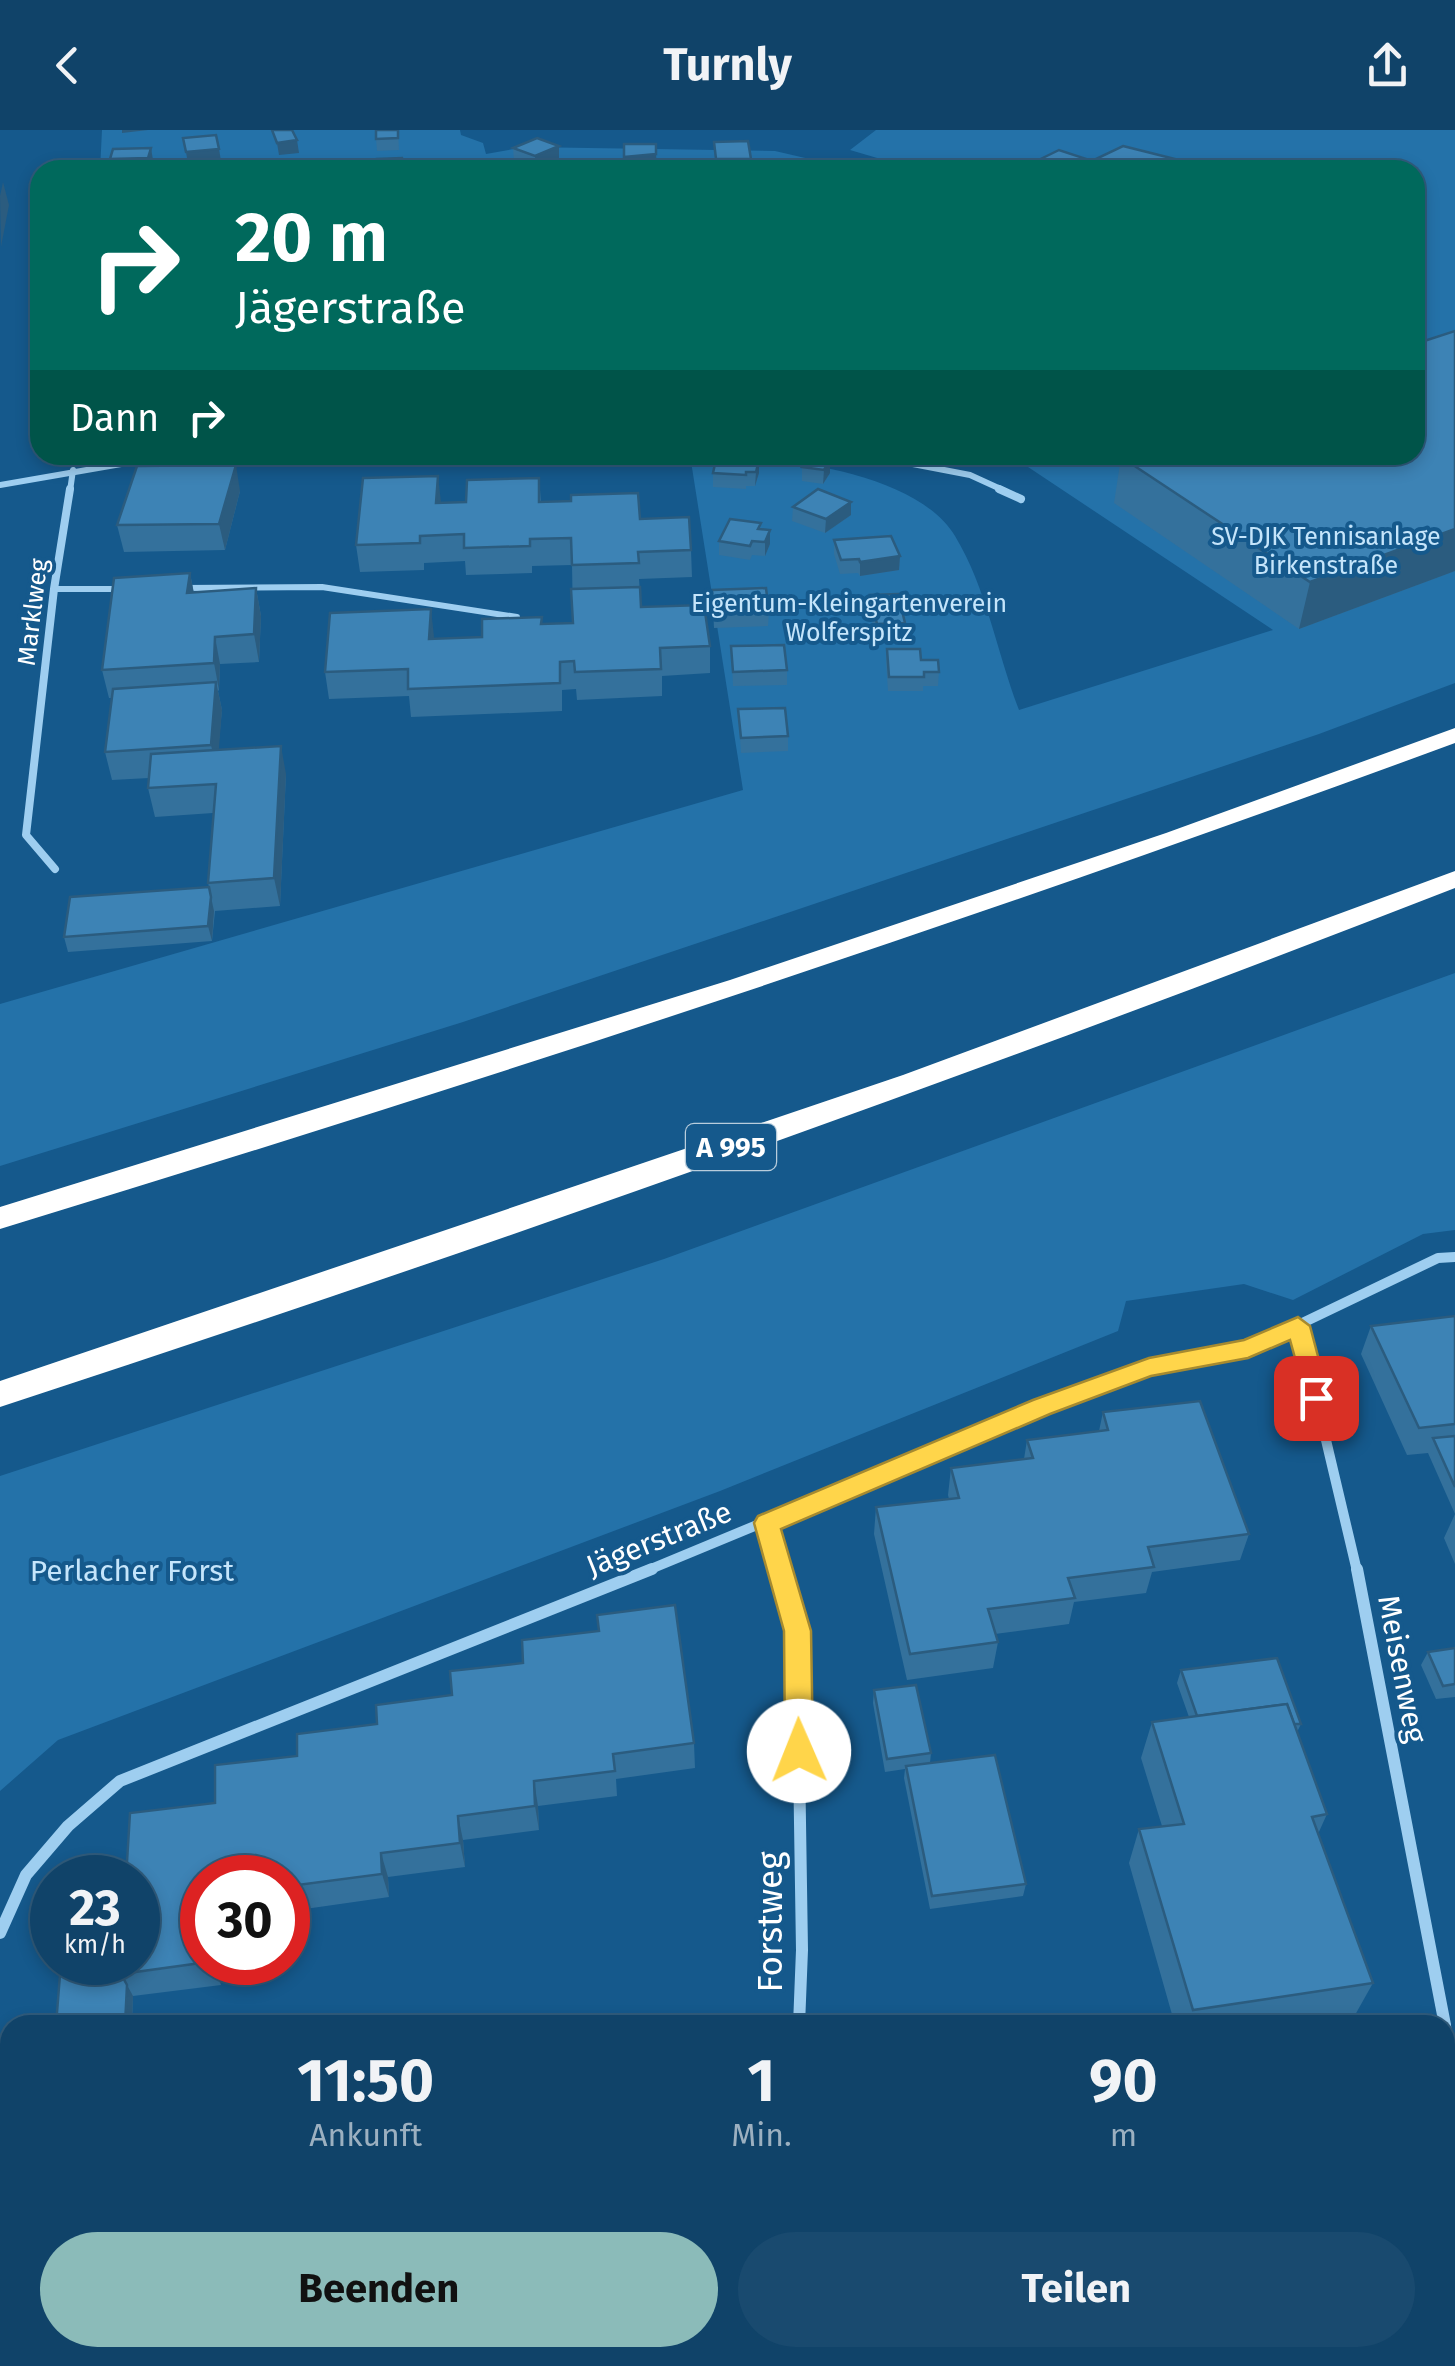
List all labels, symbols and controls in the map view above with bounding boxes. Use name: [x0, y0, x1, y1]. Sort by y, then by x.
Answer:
icon: back: [40, 38, 95, 93]
text: Turnly: [663, 38, 792, 92]
icon: share: [1360, 38, 1415, 93]
text: 20 m: [235, 196, 388, 280]
icon: right: [70, 200, 200, 330]
text: Jägerstraße: [235, 281, 465, 335]
icon: right: [179, 390, 234, 445]
text: Dann: [70, 395, 159, 441]
park label: SV-DJK Tennisanlage Birkenstraße: [1211, 522, 1441, 581]
street label: Marklweg: [12, 557, 54, 667]
park label: Eigentum-Kleingartenverein Wolferspitz: [691, 589, 1007, 648]
road number: A 995: [686, 1124, 776, 1170]
pin: [1274, 1356, 1359, 1441]
icon: arrive: [1289, 1371, 1344, 1426]
street label: Jägerstraße: [581, 1494, 737, 1584]
park label: Perlacher Forst: [30, 1553, 234, 1589]
street label: Meisenweg: [1370, 1592, 1434, 1746]
position arrow: [747, 1699, 851, 1803]
street label: Forstweg: [749, 1851, 791, 1992]
speed limit sign: 30: [180, 1855, 310, 1985]
text: 23: [69, 1878, 121, 1938]
text: km/h: [64, 1930, 126, 1960]
text: 11:50: [297, 2045, 434, 2117]
text: 1: [748, 2045, 775, 2117]
text: 90: [1089, 2045, 1158, 2117]
text: Ankunft: [309, 2116, 422, 2154]
text: Min.: [731, 2116, 792, 2154]
text: m: [1110, 2116, 1137, 2154]
button: Beenden: [40, 2232, 718, 2347]
button: Teilen: [738, 2232, 1415, 2347]

